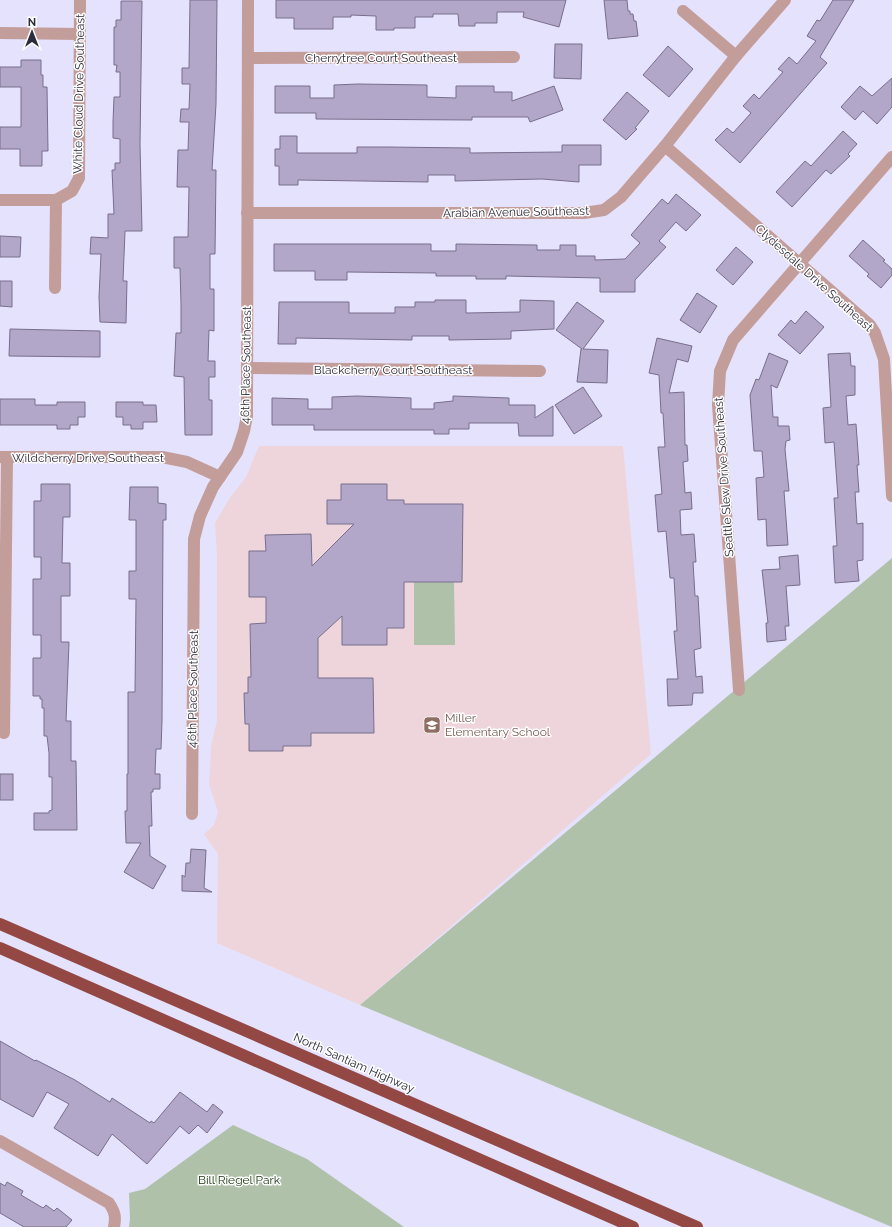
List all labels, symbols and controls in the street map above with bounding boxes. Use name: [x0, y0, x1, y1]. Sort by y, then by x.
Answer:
north arrow: [12, 12, 52, 52]
street label: White Cloud Drive Southeast: [71, 14, 87, 174]
text: N: [28, 16, 36, 29]
street label: Cherrytree Court Southeast: [305, 51, 457, 65]
street label: Arabian Avenue Southeast: [443, 204, 589, 220]
street label: Clydesdale Drive Southeast: [752, 222, 876, 334]
street label: 46th Place Southeast: [238, 306, 254, 424]
street label: Blackcherry Court Southeast: [314, 363, 472, 377]
street label: Seattle Slew Drive Southeast: [711, 397, 737, 557]
street label: Wildcherry Drive Southeast: [12, 451, 164, 465]
street label: 46th Place Southeast: [185, 630, 201, 748]
place label: Miller Elementary School: [445, 711, 551, 739]
school or university icon: Miller Elementary School: [422, 715, 442, 735]
street label: North Santiam Highway: [291, 1030, 417, 1096]
park label: Bill Riegel Park: [198, 1173, 281, 1187]

